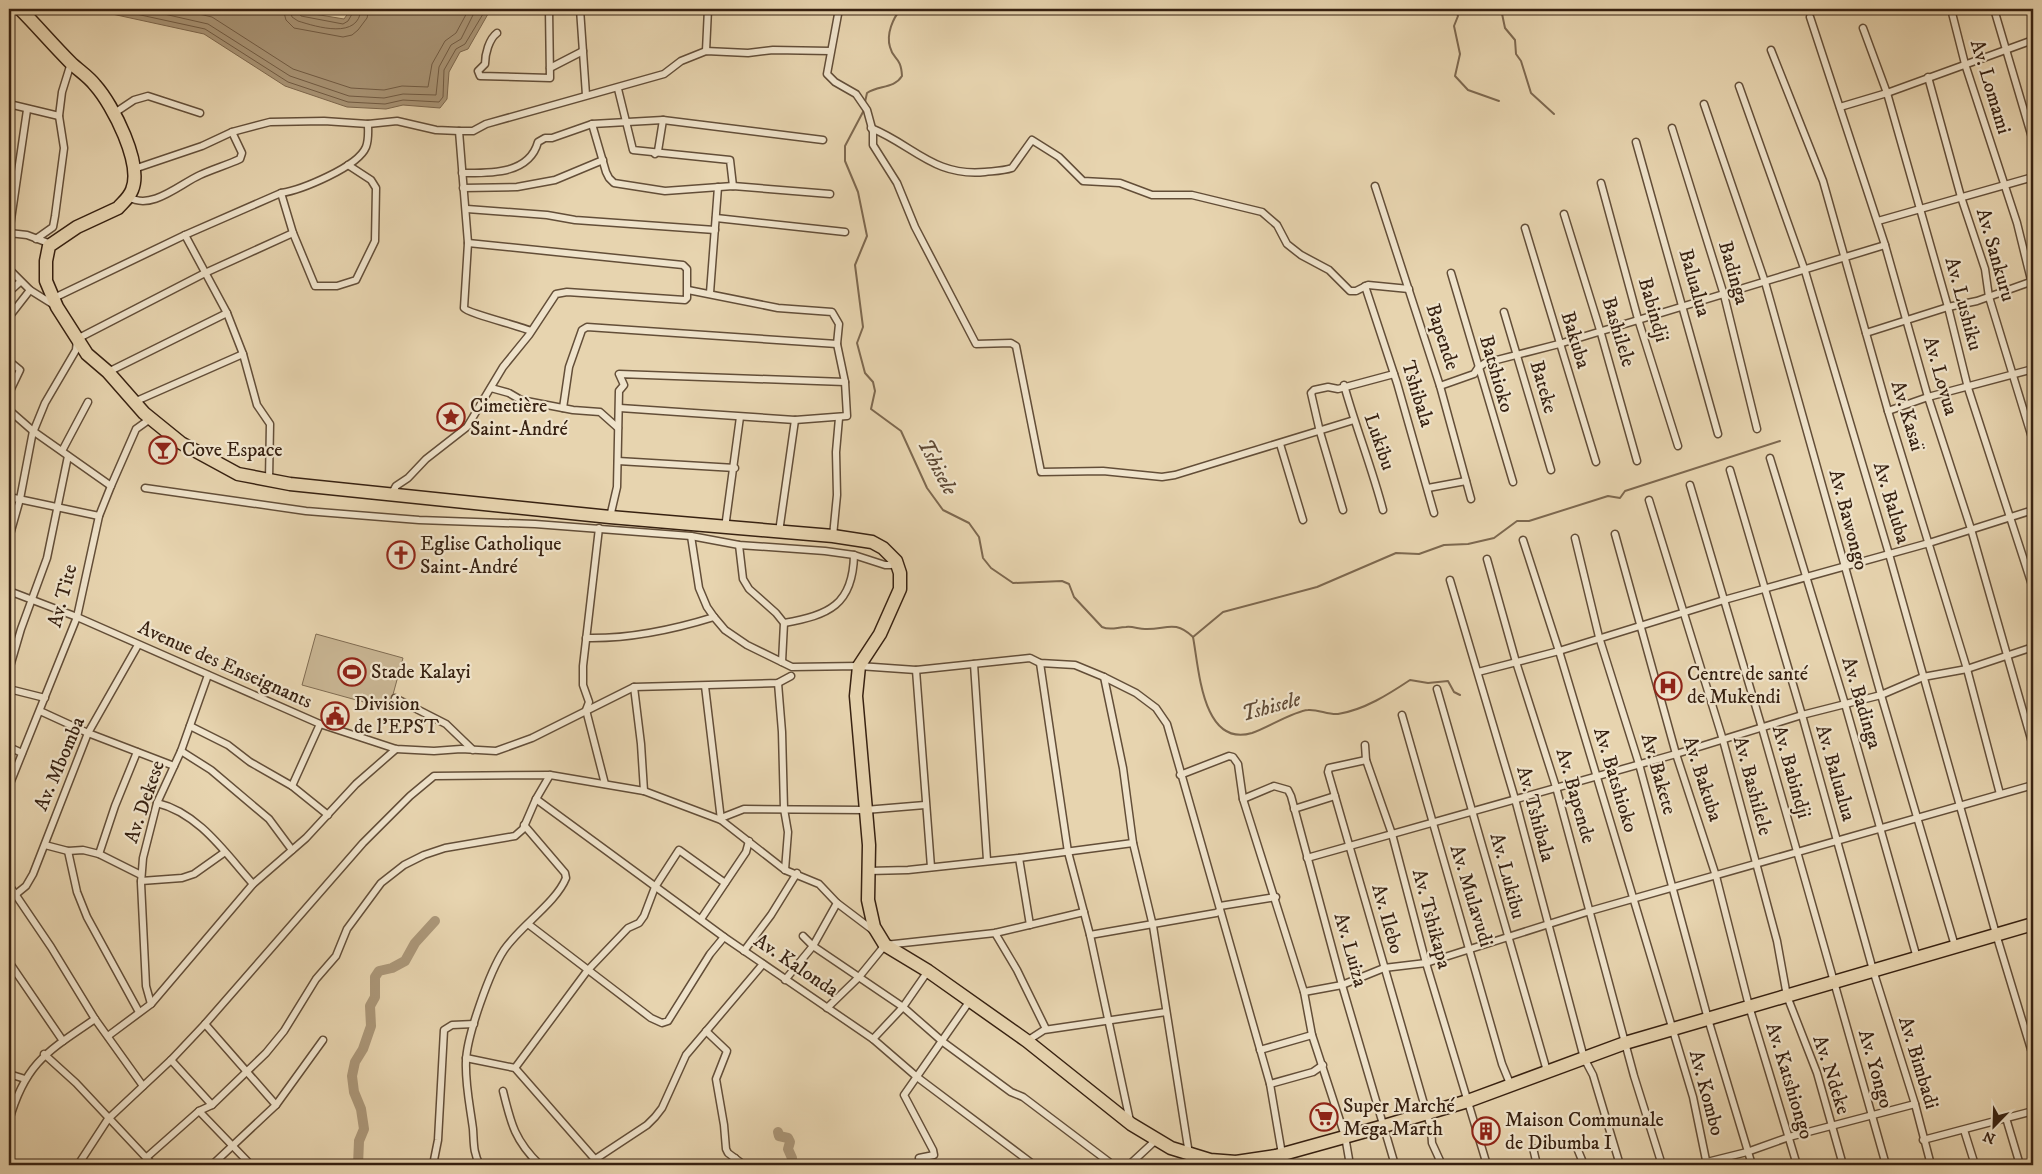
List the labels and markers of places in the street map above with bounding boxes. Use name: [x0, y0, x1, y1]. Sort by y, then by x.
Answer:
place label: Cimetière Saint-André: [470, 394, 569, 442]
place icon: Cimetière Saint-André: [436, 402, 466, 432]
bar icon: Cove Espace: [148, 435, 178, 465]
place label: Cove Espace: [182, 438, 283, 463]
place label: Eglise Catholique Saint-André: [420, 532, 562, 580]
church icon: Eglise Catholique Saint-André: [386, 540, 416, 570]
sports icon: Stade Kalayi: [337, 657, 367, 687]
place label: Stade Kalayi: [371, 660, 471, 685]
place label: Centre de santé de Mukendi: [1687, 662, 1809, 710]
hospital icon: Centre de santé de Mukendi: [1653, 671, 1683, 701]
place label: Division de l'EPST: [354, 692, 439, 740]
public building icon: Division de l'EPST: [320, 701, 350, 731]
place label: Super Marché Mega Marth: [1343, 1094, 1455, 1142]
supermarket icon: Super Marché Mega Marth: [1309, 1102, 1339, 1132]
place label: Maison Communale de Dibumba I: [1505, 1108, 1664, 1156]
building icon: Maison Communale de Dibumba I: [1471, 1116, 1501, 1146]

